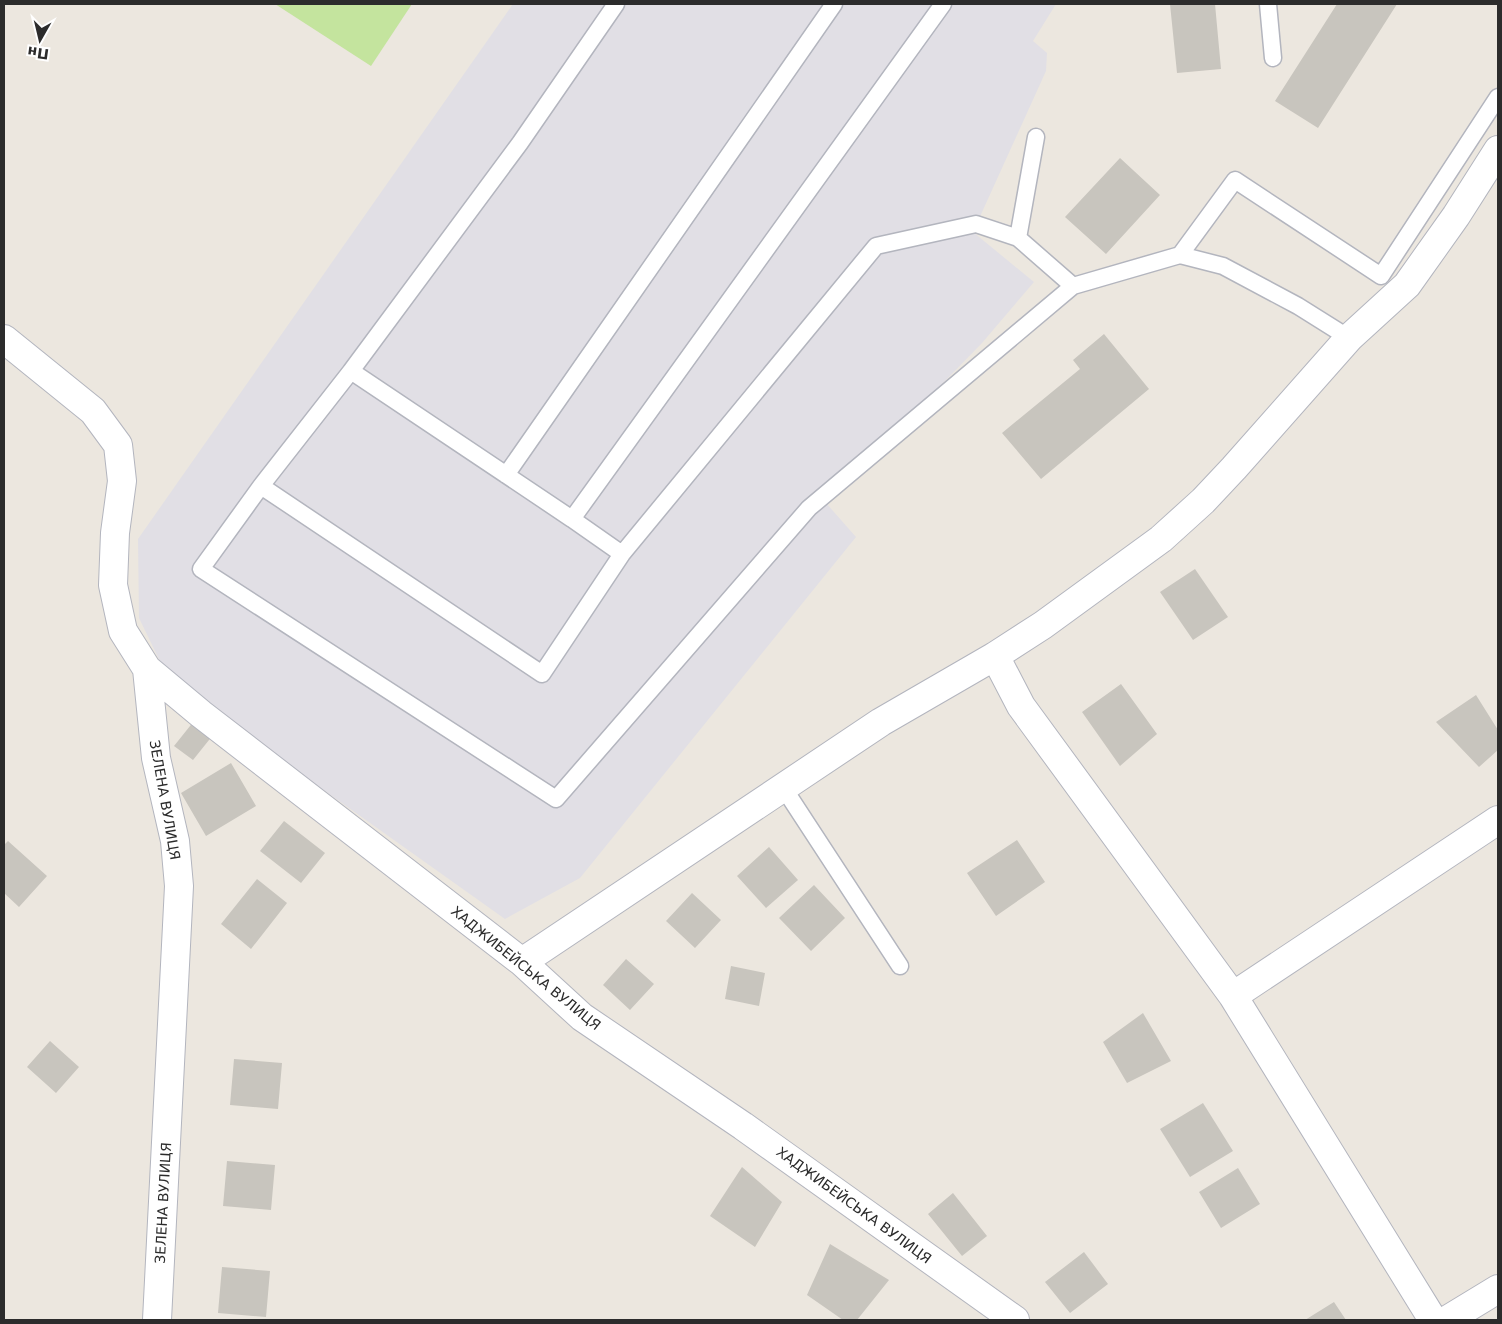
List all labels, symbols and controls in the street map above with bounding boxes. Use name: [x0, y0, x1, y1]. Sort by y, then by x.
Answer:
north arrow: [15, 15, 65, 65]
text: Пн: [26, 43, 50, 62]
street label: ЗЕЛЕНА ВУЛИЦЯ: [147, 739, 183, 861]
street label: ХАДЖИБЕЙСЬКА ВУЛИЦЯ: [448, 902, 605, 1033]
street label: ЗЕЛЕНА ВУЛИЦЯ: [152, 1142, 174, 1264]
street label: ХАДЖИБЕЙСЬКА ВУЛИЦЯ: [773, 1143, 935, 1267]

